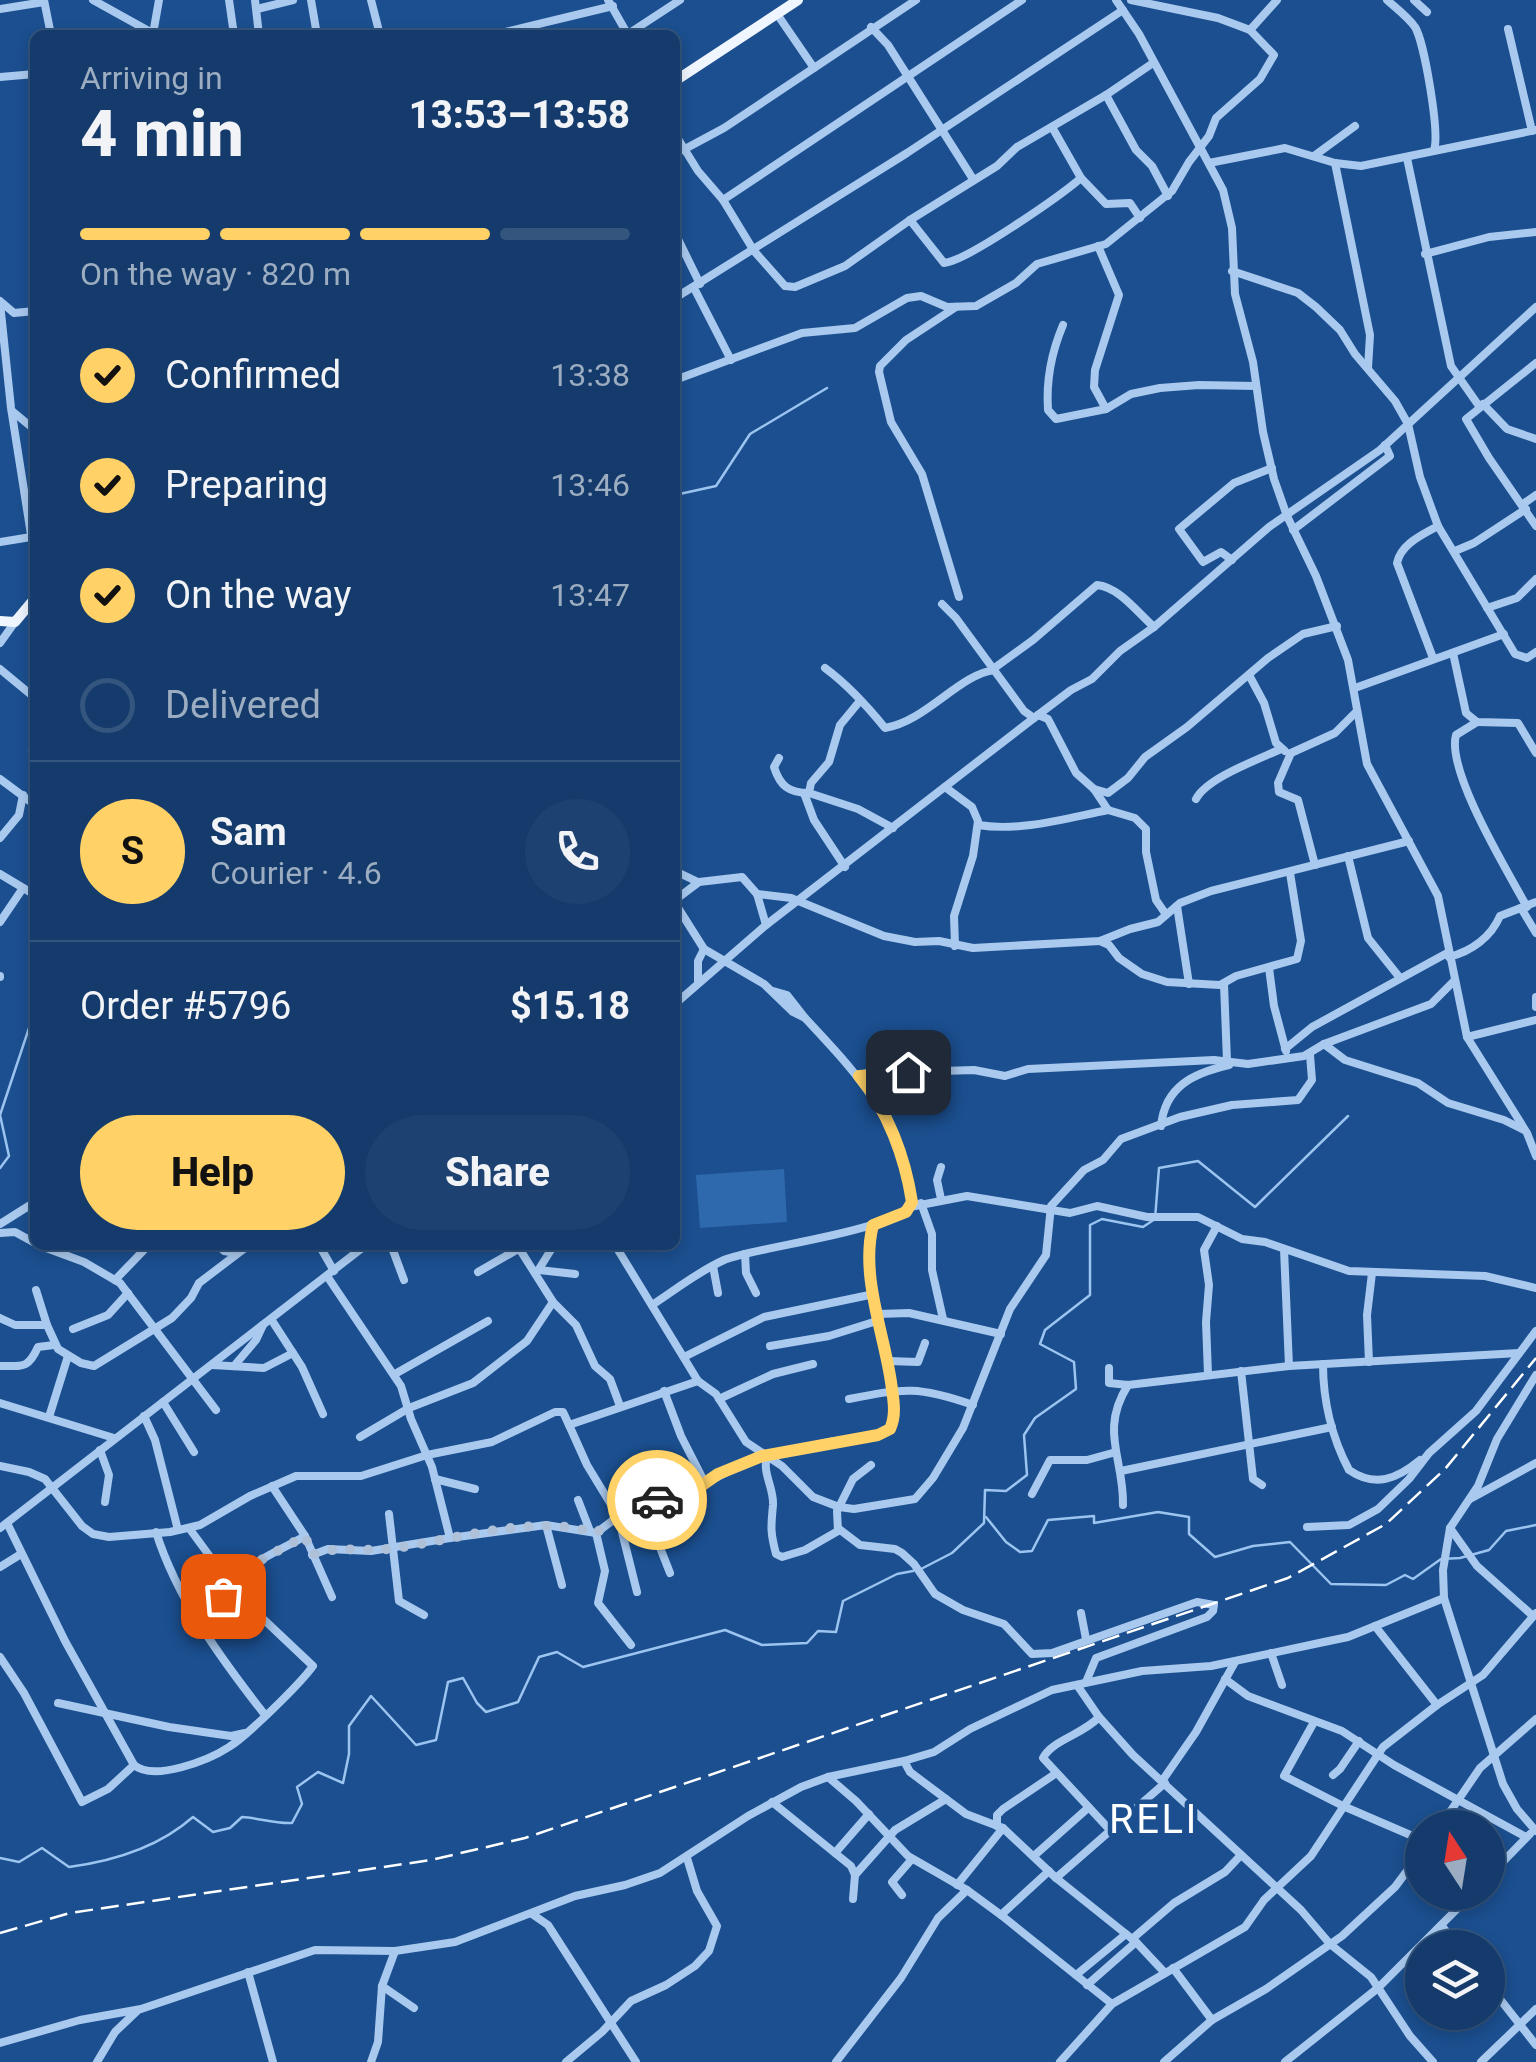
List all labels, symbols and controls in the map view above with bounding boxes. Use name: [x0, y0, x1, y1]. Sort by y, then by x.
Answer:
text: Arriving in: [80, 59, 223, 97]
text: 13:53–13:58: [409, 93, 630, 137]
text: 4 min: [80, 96, 244, 172]
text: On the way · 820 m: [80, 255, 351, 293]
icon: check: [80, 348, 135, 403]
text: Confirmed: [165, 353, 341, 397]
text: 13:38: [550, 356, 630, 394]
icon: check: [80, 458, 135, 513]
text: Preparing: [165, 463, 328, 507]
text: 13:46: [550, 466, 630, 504]
icon: check: [80, 568, 135, 623]
text: On the way: [165, 573, 351, 617]
text: 13:47: [550, 576, 630, 614]
text: Delivered: [165, 683, 321, 727]
button: phone: [525, 799, 630, 904]
text: Sam: [210, 810, 287, 854]
text: S: [121, 829, 144, 873]
text: Courier · 4.6: [210, 854, 382, 892]
text: Order #5796: [80, 984, 291, 1028]
text: $15.18: [510, 984, 630, 1028]
pin: [866, 1030, 951, 1115]
icon: home: [881, 1045, 936, 1100]
button: Help: [80, 1115, 345, 1230]
button: Share: [365, 1115, 630, 1230]
courier: [607, 1450, 707, 1550]
icon: car: [630, 1473, 685, 1528]
pin: [181, 1554, 266, 1639]
icon: bag: [196, 1569, 251, 1624]
district label: RELI: [1109, 1796, 1199, 1843]
north arrow: [1405, 1810, 1505, 1910]
map controls: [1405, 1810, 1505, 2030]
button: layers: [1405, 1930, 1505, 2030]

